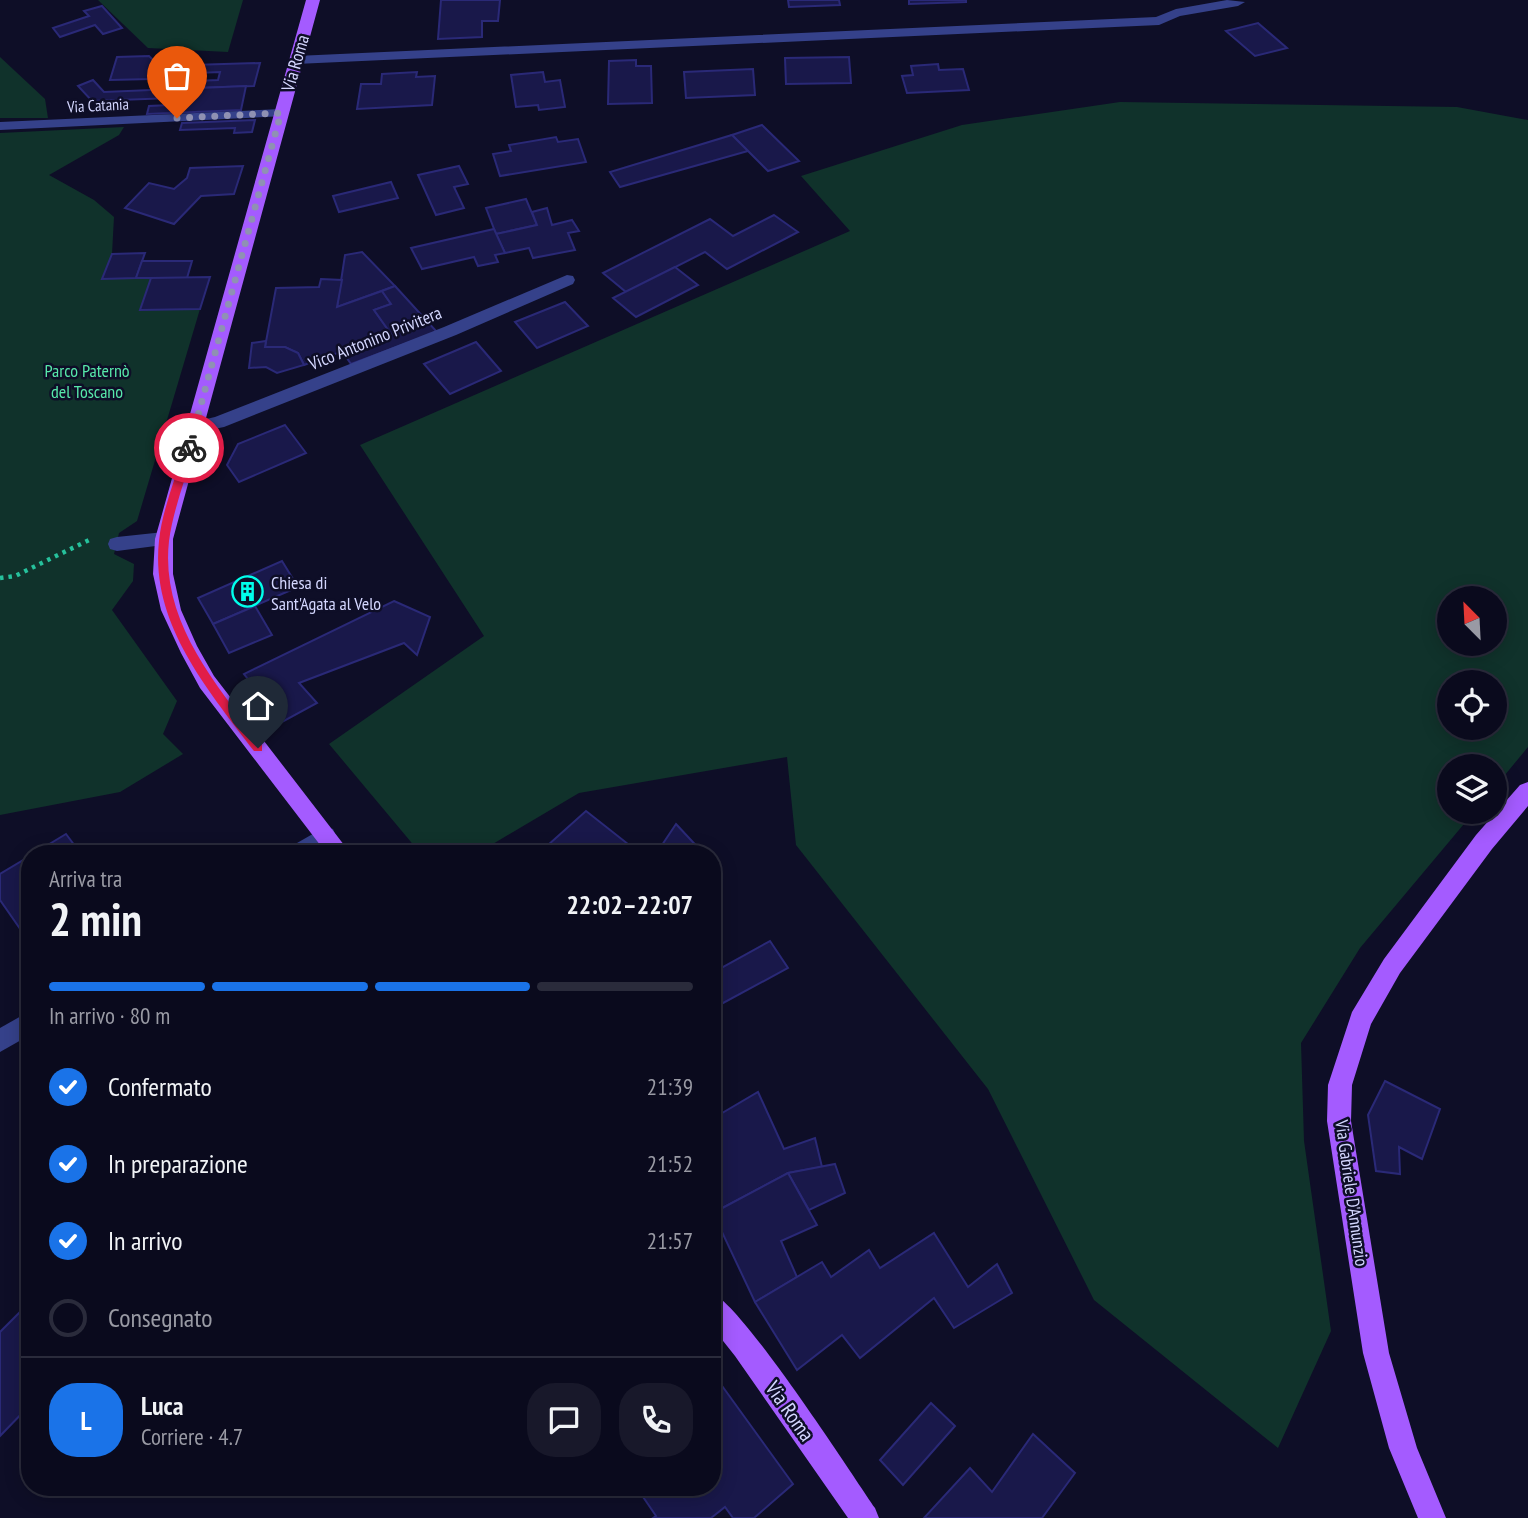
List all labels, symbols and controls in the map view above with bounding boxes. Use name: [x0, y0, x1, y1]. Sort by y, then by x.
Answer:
street label: Via Roma: [276, 32, 314, 95]
pin: [147, 46, 207, 118]
icon: bag: [158, 57, 196, 95]
street label: Via Catania: [66, 93, 129, 117]
street label: Vico Antonino Privitera: [304, 301, 445, 376]
park label: Parco Paternò del Toscano: [44, 359, 130, 403]
courier: [154, 413, 224, 483]
icon: bike: [170, 429, 208, 467]
place label: Chiesa di Sant'Agata al Velo: [271, 571, 381, 615]
building icon: Chiesa di Sant'Agata al Velo: [231, 575, 265, 609]
north arrow: [1437, 586, 1507, 656]
map controls: [1437, 586, 1507, 824]
button: locate: [1437, 670, 1507, 740]
pin: [228, 676, 288, 748]
icon: home: [239, 687, 277, 725]
button: layers: [1437, 754, 1507, 824]
text: Arriva tra: [49, 864, 122, 893]
text: 22:02–22:07: [566, 888, 693, 921]
text: 2 min: [49, 889, 142, 949]
text: In arrivo · 80 m: [49, 1001, 170, 1030]
icon: check: [49, 1068, 87, 1106]
text: Confermato: [108, 1070, 212, 1103]
text: 21:39: [647, 1072, 693, 1101]
street label: Via Gabriele D'Annunzio: [1330, 1117, 1374, 1268]
icon: check: [49, 1145, 87, 1183]
text: In preparazione: [108, 1147, 248, 1180]
text: 21:52: [647, 1149, 693, 1178]
icon: check: [49, 1222, 87, 1260]
text: In arrivo: [108, 1224, 183, 1257]
text: 21:57: [647, 1226, 693, 1255]
text: Consegnato: [108, 1301, 212, 1334]
street label: Via Roma: [759, 1375, 820, 1446]
button: chat: [527, 1383, 601, 1457]
button: phone: [619, 1383, 693, 1457]
text: Luca: [141, 1389, 183, 1422]
text: L: [80, 1404, 92, 1437]
text: Corriere · 4.7: [141, 1422, 243, 1451]

